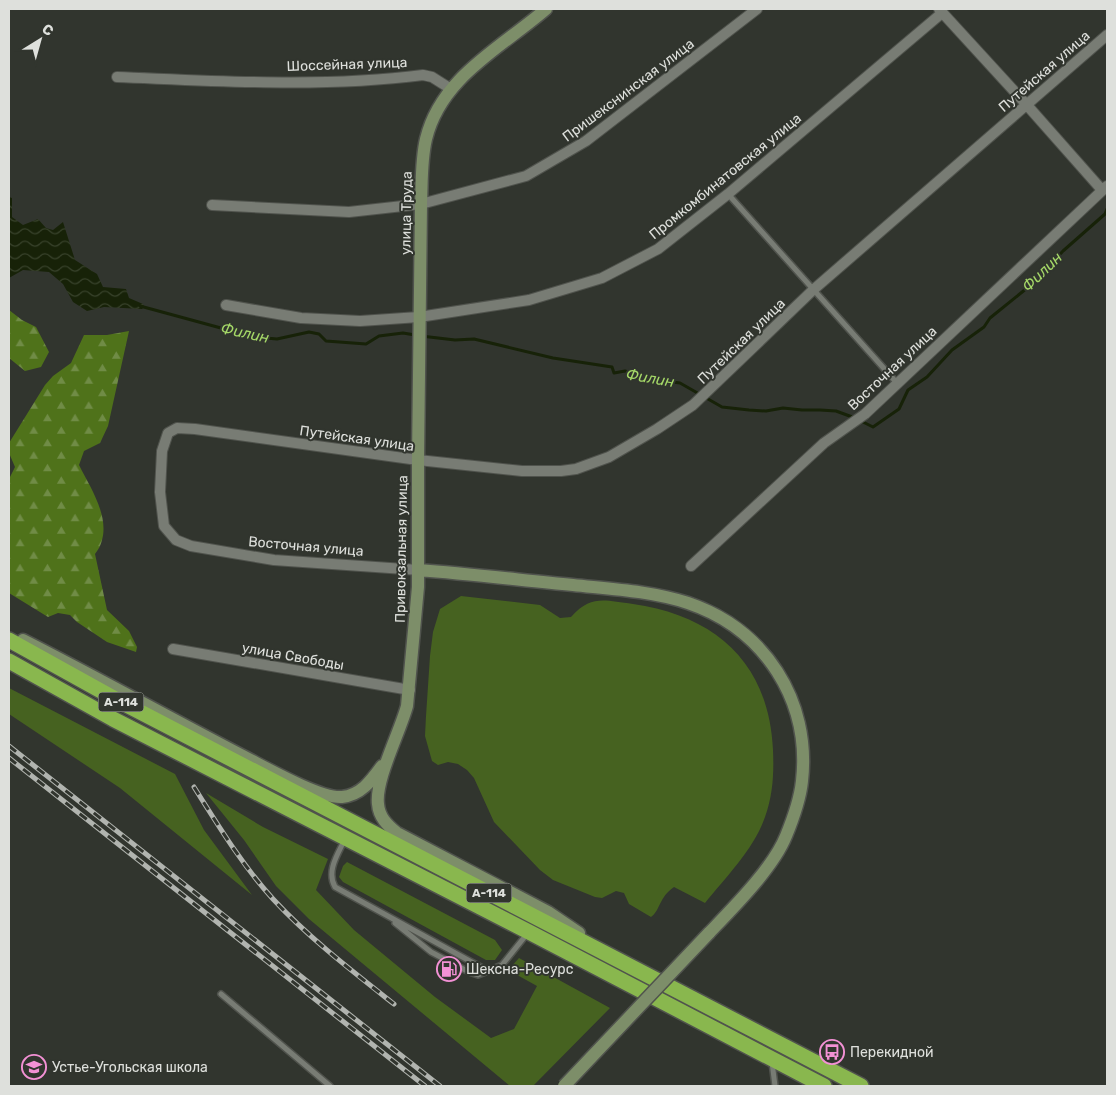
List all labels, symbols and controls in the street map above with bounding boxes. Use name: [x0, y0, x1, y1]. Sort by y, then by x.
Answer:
north arrow: [15, 15, 65, 65]
text: С: [38, 20, 57, 40]
street label: Путейская улица: [995, 27, 1093, 116]
street label: Пришекснинская улица: [559, 35, 698, 145]
street label: Шоссейная улица: [286, 54, 408, 75]
street label: Промкомбинатовская улица: [646, 110, 805, 243]
street label: улица Труда: [397, 171, 416, 255]
water label: Филин: [1018, 249, 1066, 295]
street label: Путейская улица: [694, 295, 789, 388]
water label: Филин: [219, 319, 271, 347]
street label: Восточная улица: [844, 323, 940, 414]
water label: Филин: [624, 365, 676, 391]
street label: Путейская улица: [299, 422, 415, 455]
street label: Привокзальная улица: [392, 475, 411, 623]
street label: Восточная улица: [248, 533, 364, 560]
street label: улица Свободы: [241, 639, 345, 674]
road number: А-114: [98, 692, 144, 712]
road number: А-114: [466, 884, 512, 902]
fuel station icon: Шексна-Ресурс: [436, 956, 462, 982]
place label: Шексна-Ресурс: [466, 961, 574, 978]
bus stop icon: Перекидной: [819, 1039, 845, 1065]
place label: Перекидной: [850, 1044, 934, 1061]
school or university icon: Устье-Угольская школа: [21, 1054, 47, 1080]
place label: Устье-Угольская школа: [52, 1059, 208, 1076]

